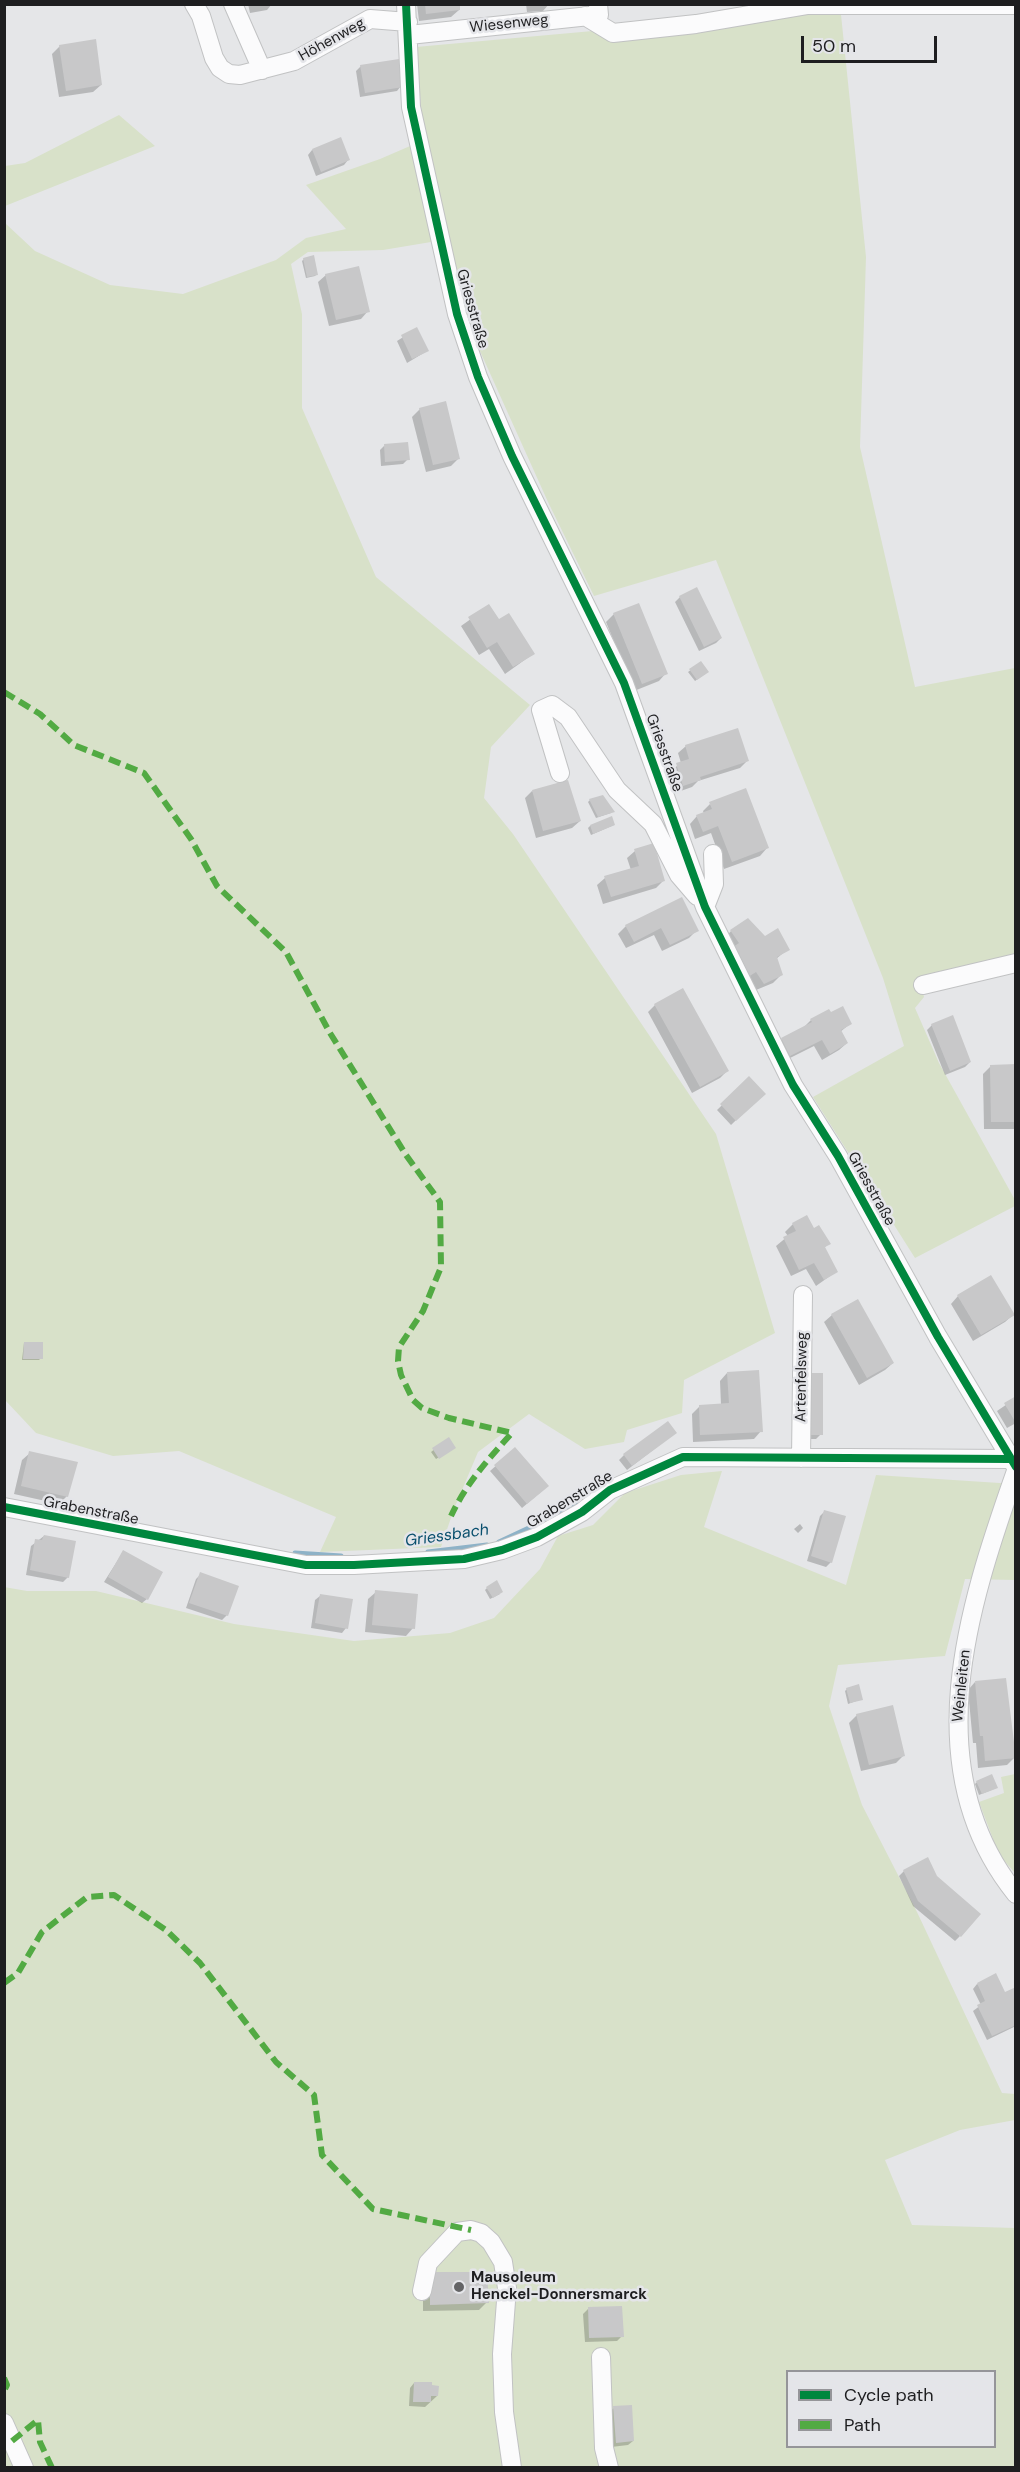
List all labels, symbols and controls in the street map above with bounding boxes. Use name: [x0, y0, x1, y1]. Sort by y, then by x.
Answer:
street label: Wiesenweg: [469, 11, 549, 37]
street label: Höhenweg: [296, 14, 368, 66]
scale bar: [804, 24, 940, 62]
text: 50 m: [812, 34, 856, 58]
street label: Griesstraße: [452, 267, 492, 351]
street label: Griesstraße: [642, 712, 686, 794]
street label: Griesstraße: [843, 1149, 899, 1229]
street label: Artenfelsweg: [792, 1332, 812, 1422]
street label: Grabenstraße: [524, 1467, 616, 1533]
street label: Grabenstraße: [42, 1493, 140, 1529]
water label: Griessbach: [404, 1521, 490, 1551]
street label: Weinleiten: [949, 1649, 975, 1723]
place label: Mausoleum Henckel-Donnersmarck: [471, 2269, 647, 2304]
marker: Mausoleum Henckel-Donnersmarck: [452, 2280, 466, 2294]
legend: [786, 2370, 996, 2448]
text: Cycle path: [844, 2383, 934, 2407]
text: Path: [844, 2413, 881, 2437]

